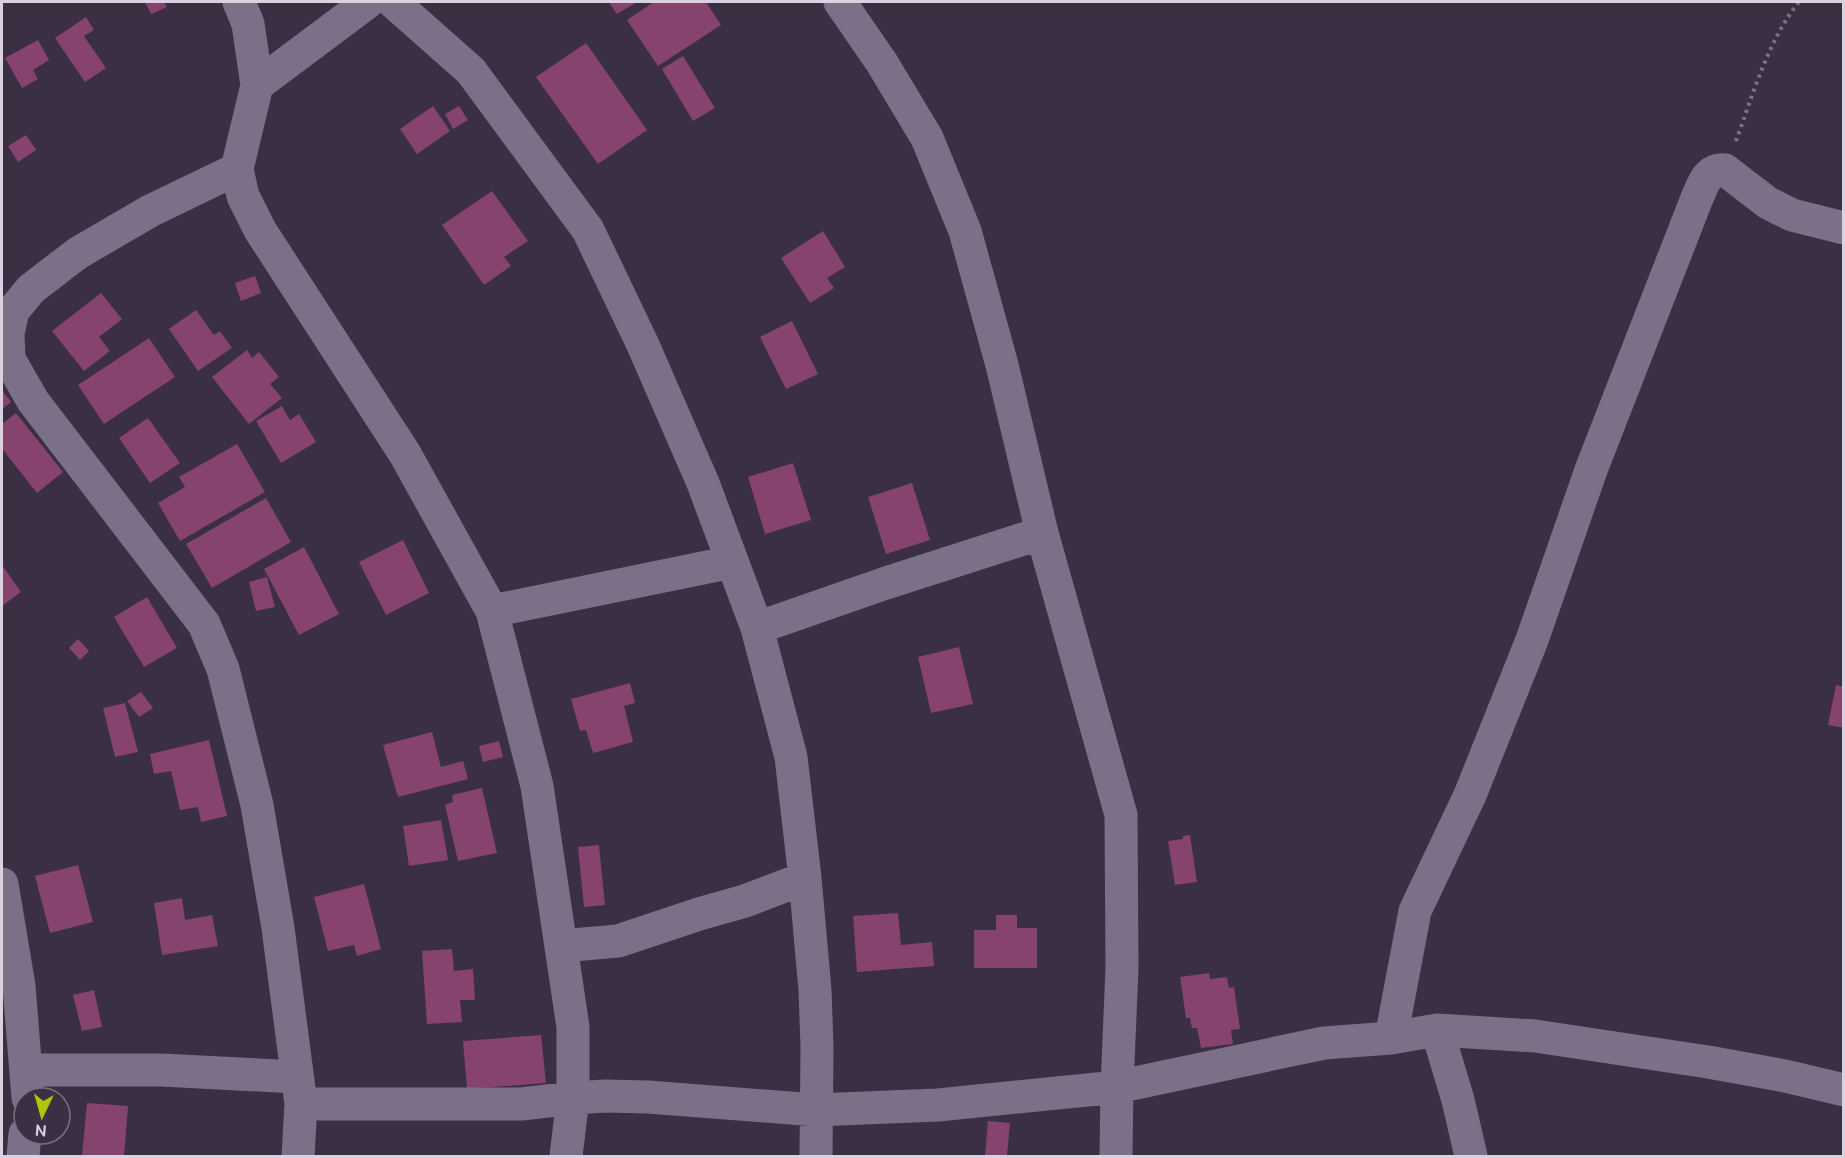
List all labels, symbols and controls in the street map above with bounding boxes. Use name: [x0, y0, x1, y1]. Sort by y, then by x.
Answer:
north arrow: [12, 1086, 72, 1146]
text: N: [34, 1121, 47, 1140]

